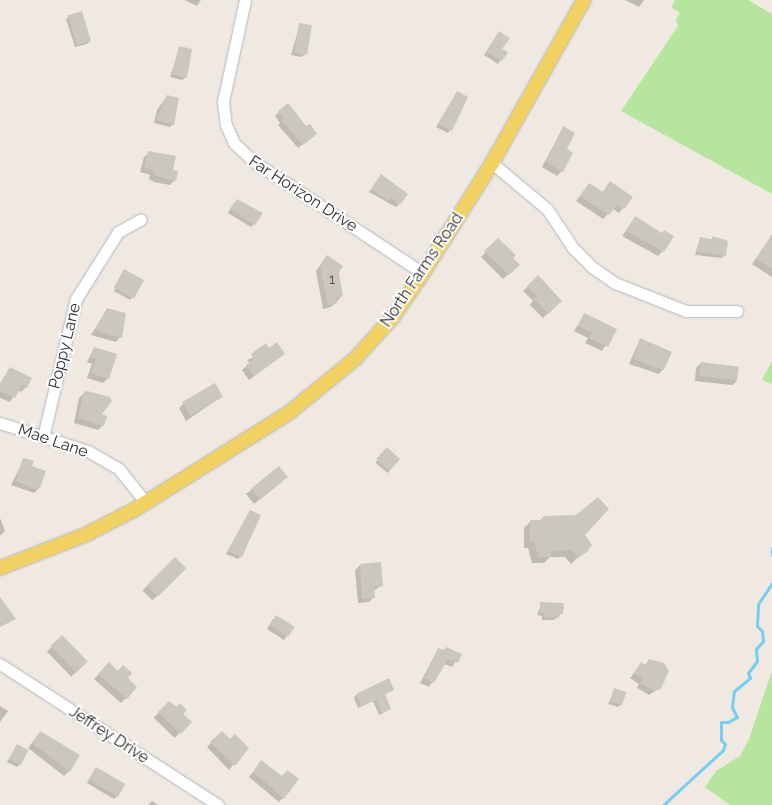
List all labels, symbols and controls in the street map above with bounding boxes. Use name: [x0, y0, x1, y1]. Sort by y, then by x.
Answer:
street label: Far Horizon Drive: [245, 152, 361, 236]
street label: North Farms Road: [377, 209, 467, 331]
house number: 1: [329, 271, 335, 287]
street label: Poppy Lane: [45, 301, 85, 391]
street label: Mae Lane: [15, 420, 91, 462]
street label: Jeffrey Drive: [65, 702, 153, 768]

